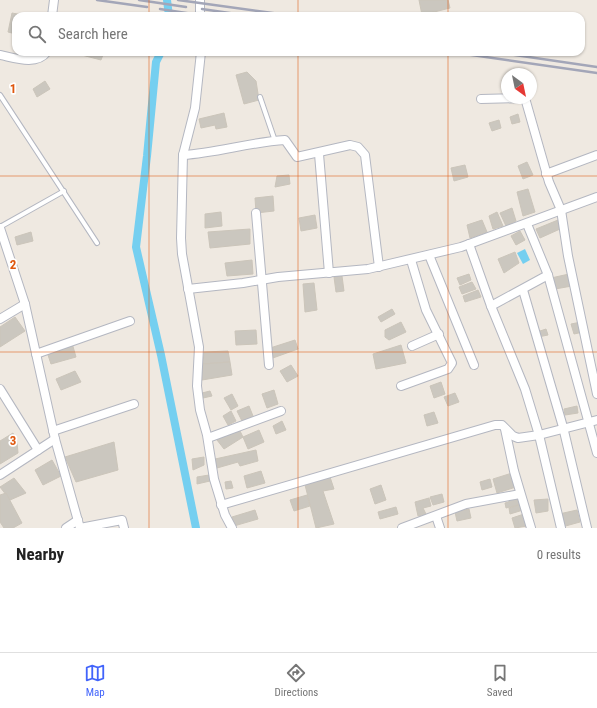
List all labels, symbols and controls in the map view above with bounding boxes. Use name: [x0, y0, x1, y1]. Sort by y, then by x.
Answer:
search box: [12, 12, 585, 56]
icon: search: [26, 23, 48, 45]
text: Search here: [58, 25, 128, 43]
north arrow: [501, 68, 537, 104]
text: 1: [10, 81, 16, 96]
text: 2: [10, 257, 17, 272]
text: 3: [10, 433, 16, 448]
text: Nearby: [16, 544, 64, 564]
text: 0 results: [537, 547, 581, 562]
tab: Map: [84, 662, 106, 699]
tab: Directions: [274, 662, 318, 699]
tab: Saved: [487, 662, 513, 699]

